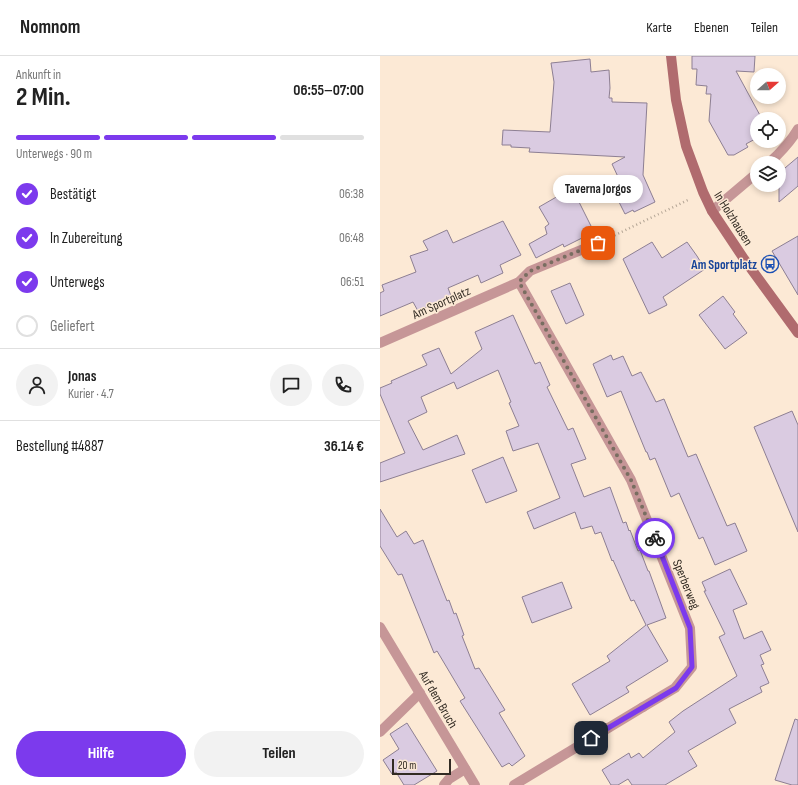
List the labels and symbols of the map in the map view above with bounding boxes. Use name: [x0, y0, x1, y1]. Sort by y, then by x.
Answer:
north arrow: [750, 68, 786, 104]
callout: Taverna Jorgos: [553, 175, 643, 203]
street label: In Holzhausen: [710, 189, 756, 249]
pin: [581, 226, 615, 260]
bus stop icon: Am Sportplatz: [760, 254, 780, 274]
place label: Am Sportplatz: [690, 257, 757, 273]
street label: Am Sportplatz: [409, 283, 473, 323]
courier: [635, 518, 675, 558]
street label: Sperberweg: [669, 557, 703, 612]
street label: Auf dem Bruch: [415, 667, 461, 731]
pin: [574, 721, 608, 755]
scale bar: [392, 757, 451, 776]

